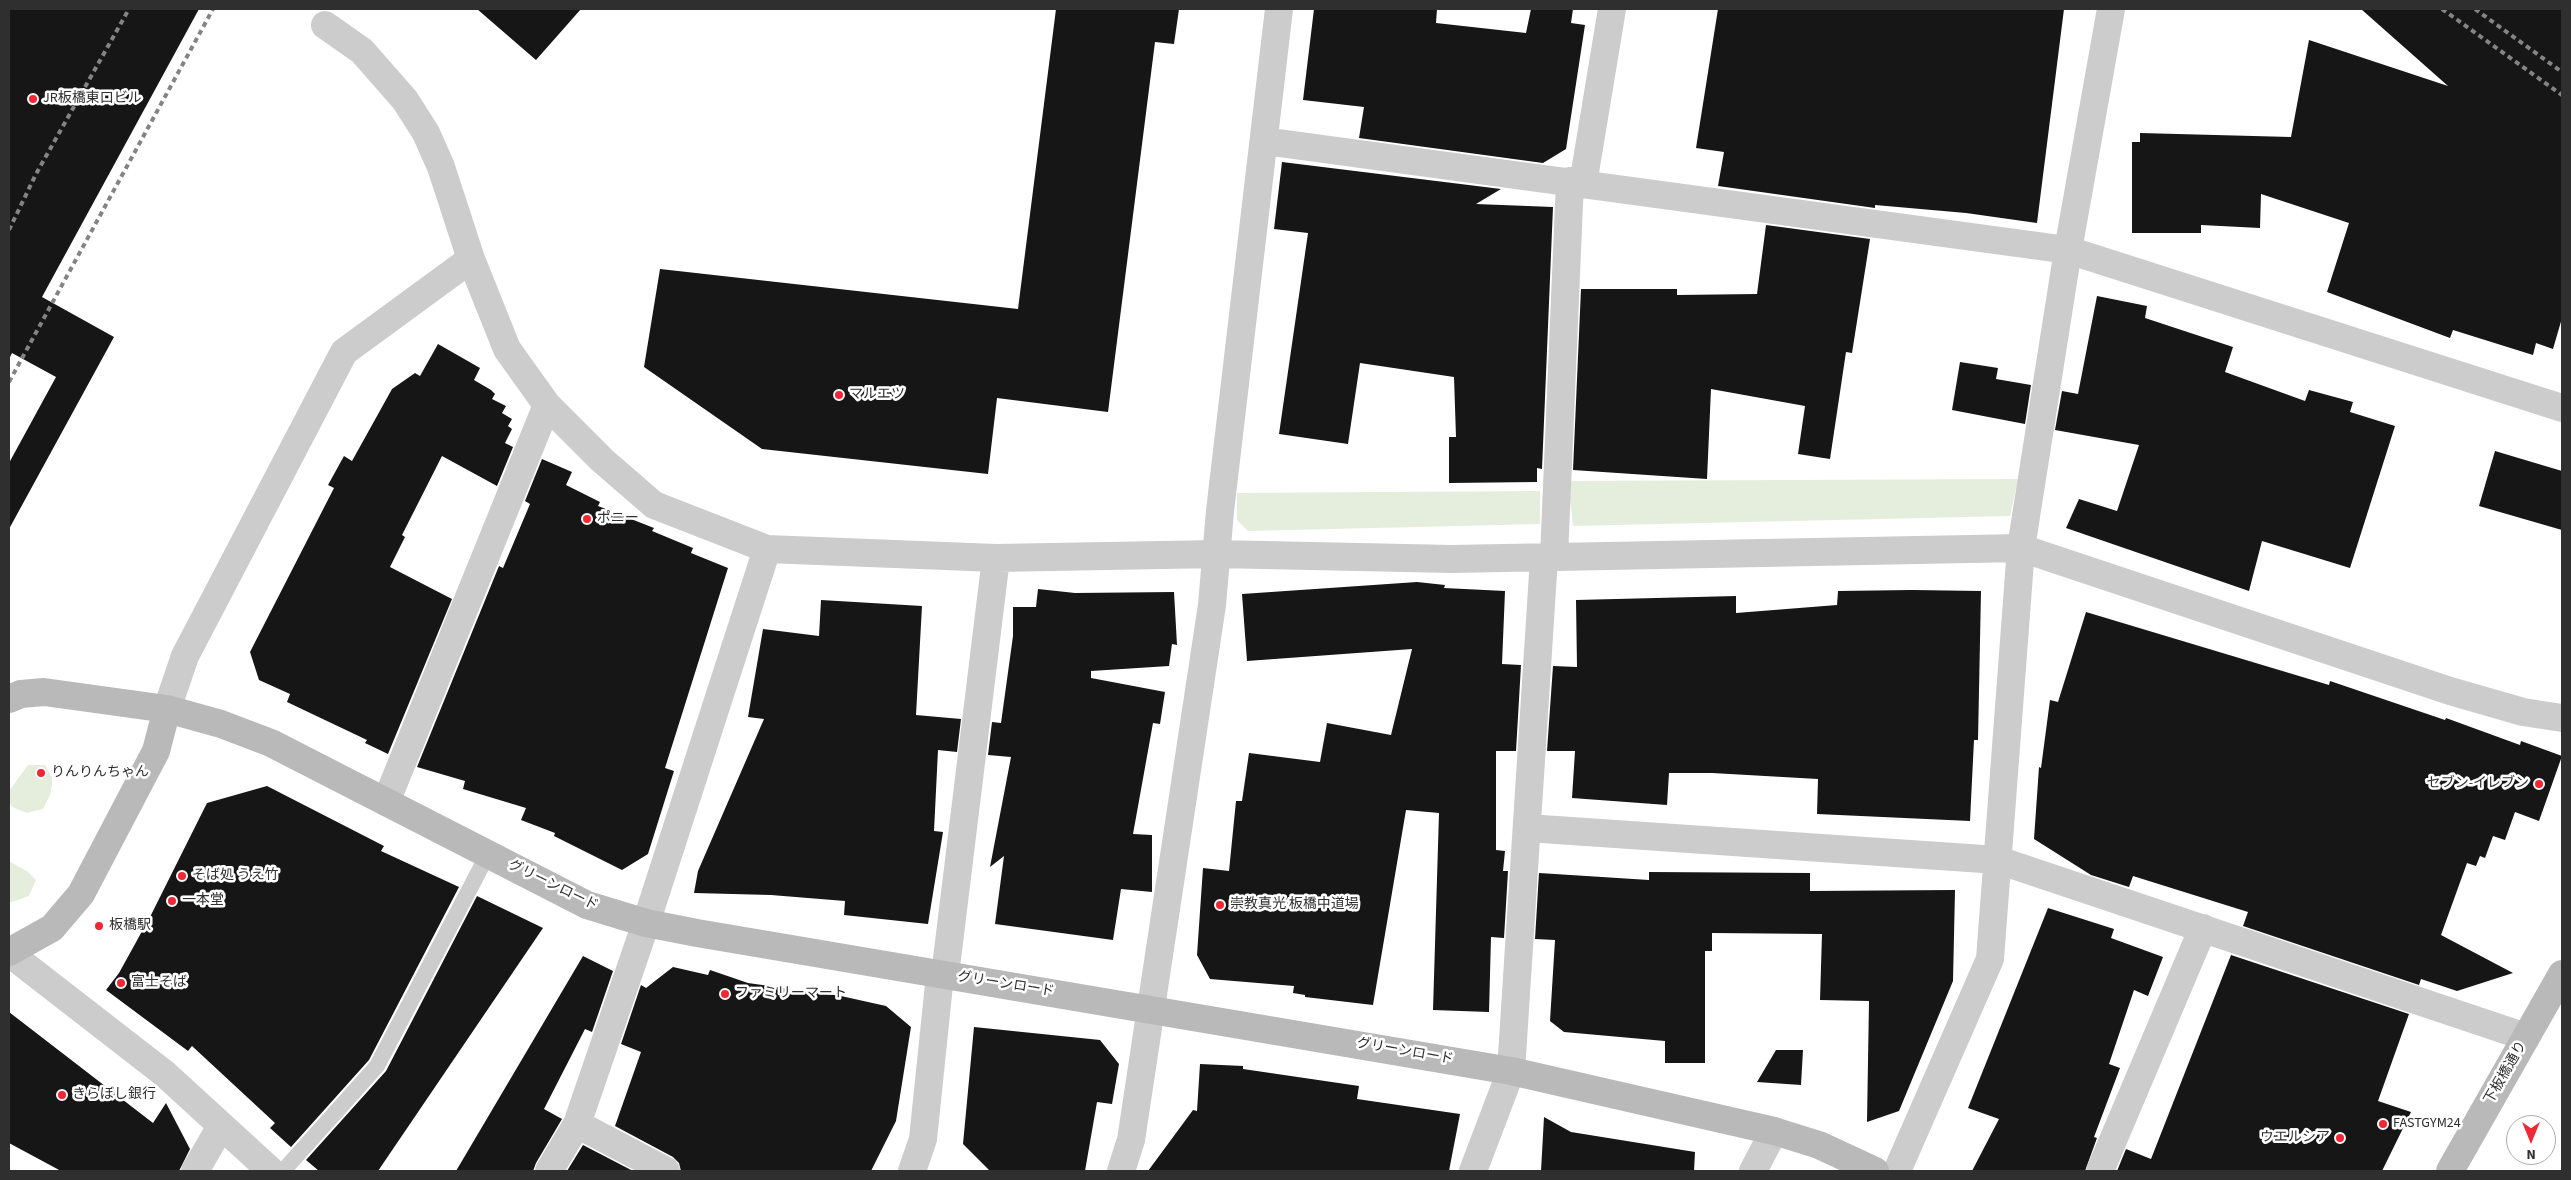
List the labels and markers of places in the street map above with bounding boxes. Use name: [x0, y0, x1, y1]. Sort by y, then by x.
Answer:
place label: JR板橋東口ビル: [43, 91, 142, 107]
marker: JR板橋東口ビル: [27, 93, 39, 105]
place label: マルエツ: [849, 387, 905, 403]
marker: マルエツ: [833, 389, 845, 401]
place label: ポニー: [597, 511, 639, 527]
marker: ポニー: [581, 513, 593, 525]
place label: りんりんちゃん: [51, 765, 149, 781]
marker: りんりんちゃん: [35, 767, 47, 779]
place label: セブン-イレブン: [2427, 776, 2529, 792]
marker: セブン-イレブン: [2533, 778, 2545, 790]
place label: そば処 うえ竹: [192, 868, 279, 884]
marker: そば処 うえ竹: [176, 870, 188, 882]
place label: 一本堂: [182, 893, 224, 909]
marker: 一本堂: [166, 895, 178, 907]
place label: 崇教真光 板橋中道場: [1230, 897, 1359, 913]
marker: 崇教真光 板橋中道場: [1214, 899, 1226, 911]
place label: 板橋駅: [109, 918, 151, 934]
marker: 板橋駅: [93, 920, 105, 932]
place label: 富士そば: [131, 975, 187, 991]
marker: 富士そば: [115, 977, 127, 989]
place label: ファミリーマート: [735, 986, 847, 1002]
marker: ファミリーマート: [719, 988, 731, 1000]
place label: きらぼし銀行: [72, 1087, 156, 1103]
marker: きらぼし銀行: [56, 1089, 68, 1101]
place label: FASTGYM24: [2393, 1116, 2461, 1132]
marker: FASTGYM24: [2377, 1118, 2389, 1130]
place label: ウエルシア: [2260, 1130, 2330, 1146]
marker: ウエルシア: [2334, 1132, 2346, 1144]

